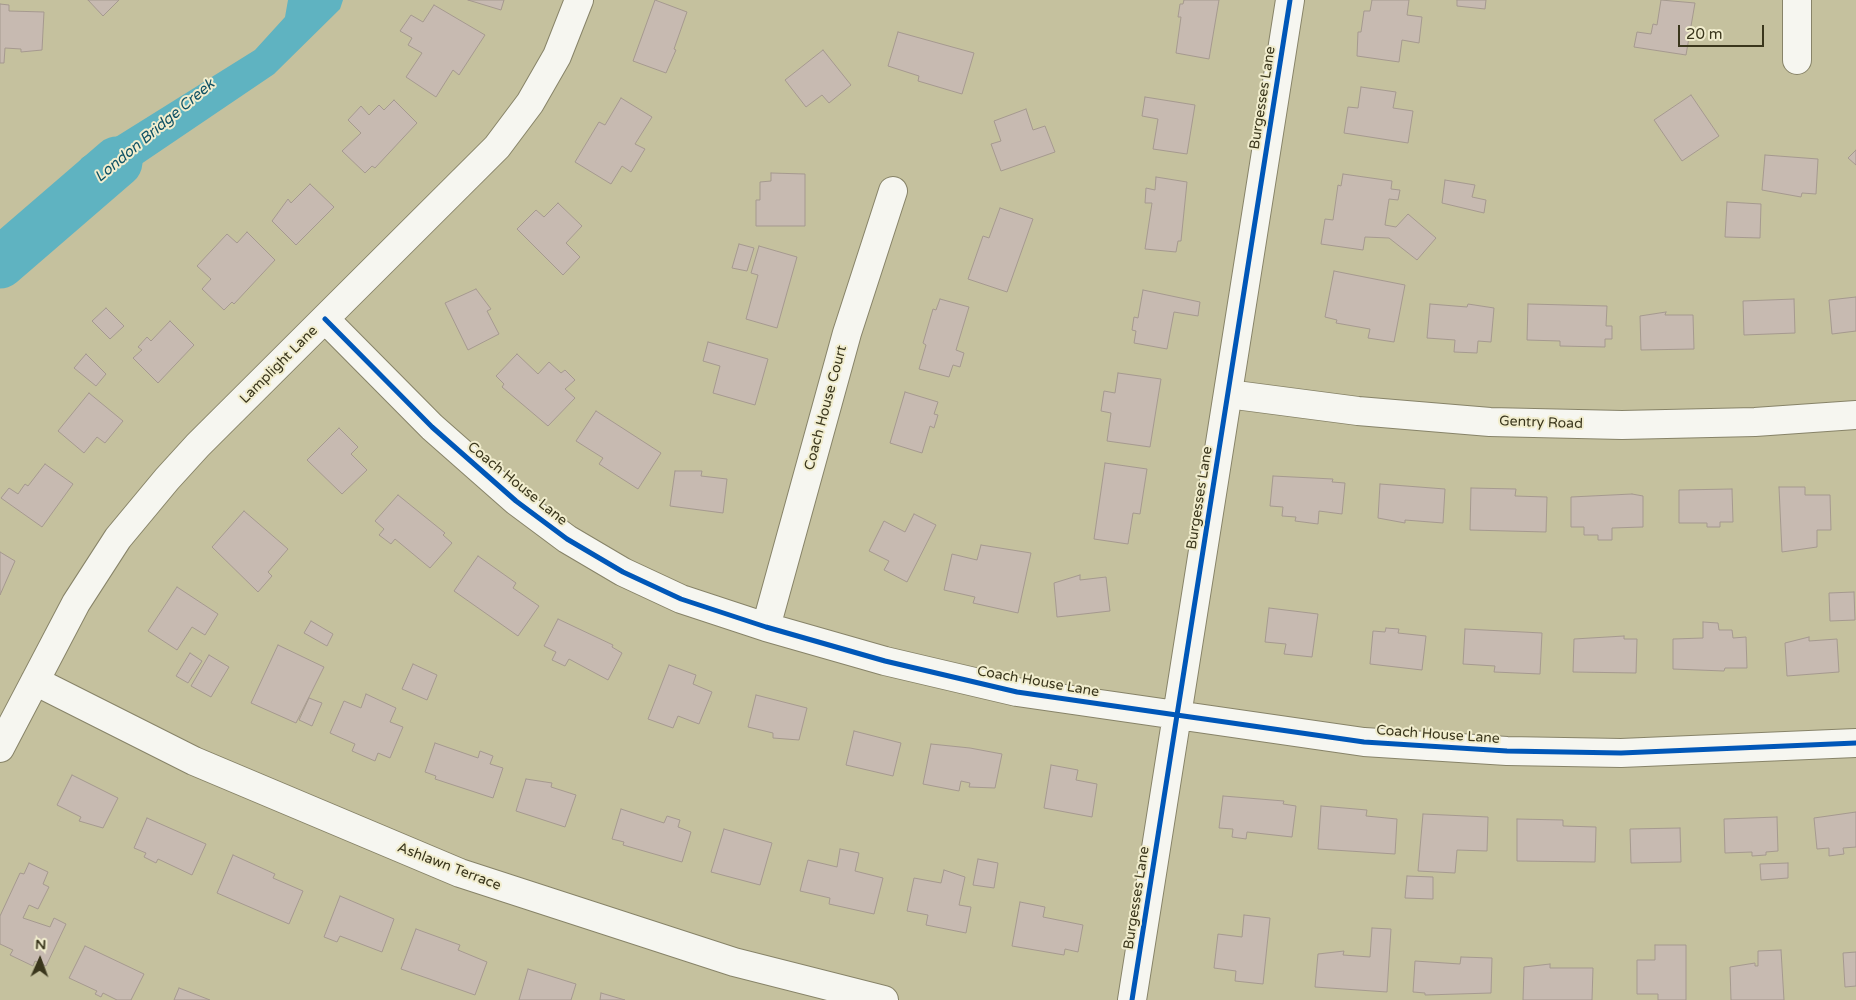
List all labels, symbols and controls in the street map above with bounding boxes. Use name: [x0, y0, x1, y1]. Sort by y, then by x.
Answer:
scale bar: [1681, 15, 1767, 47]
text: 20 m: [1686, 25, 1723, 43]
street label: Burgesses Lane: [1247, 45, 1279, 151]
water label: London Bridge Creek: [92, 76, 218, 186]
street label: Lamplight Lane: [237, 323, 321, 407]
street label: Coach House Court: [801, 344, 851, 472]
street label: Gentry Road: [1499, 413, 1583, 433]
street label: Coach House Lane: [464, 439, 570, 529]
street label: Burgesses Lane: [1184, 445, 1216, 551]
street label: Coach House Lane: [976, 663, 1100, 701]
street label: Coach House Lane: [1376, 722, 1500, 748]
street label: Ashlawn Terrace: [395, 840, 503, 894]
street label: Burgesses Lane: [1121, 845, 1153, 951]
north arrow: [15, 935, 65, 985]
text: N: [35, 936, 46, 953]

